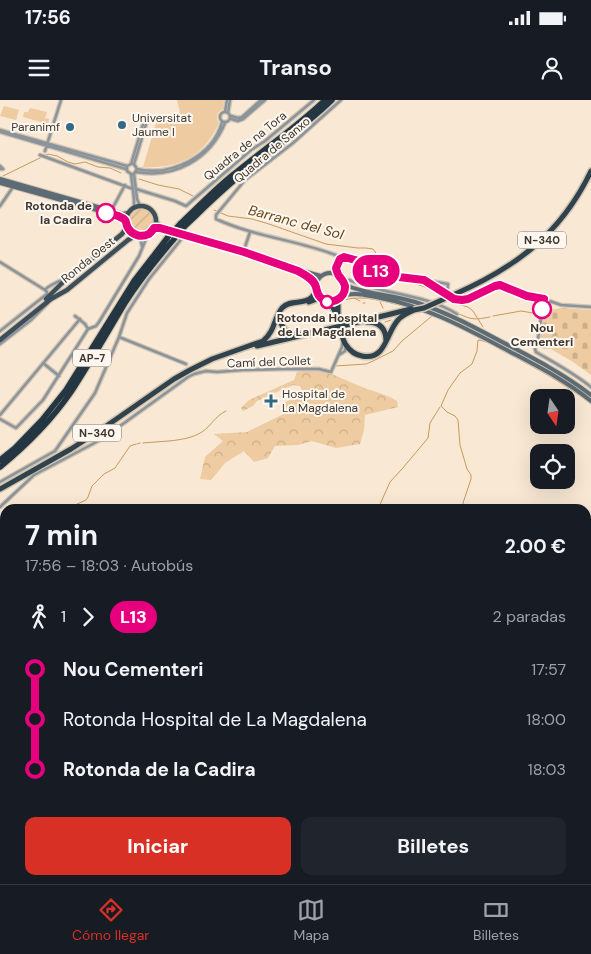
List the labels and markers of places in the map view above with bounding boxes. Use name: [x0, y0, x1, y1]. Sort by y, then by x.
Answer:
place label: Universitat Jaume I: [132, 110, 192, 140]
place label: Paranimf: [11, 119, 60, 135]
marker: Universitat Jaume I: [116, 119, 128, 131]
marker: Paranimf: [64, 121, 76, 133]
place label: Rotonda de la Cadira: [25, 198, 92, 228]
marker: Rotonda de la Cadira: [96, 203, 116, 223]
marker: Rotonda Hospital de La Magdalena: [320, 295, 334, 309]
marker: Nou Cementeri: [532, 299, 552, 319]
place label: Rotonda Hospital de La Magdalena: [277, 310, 377, 340]
place label: Nou Cementeri: [511, 320, 573, 350]
place label: Hospital de La Magdalena: [282, 386, 358, 416]
marker: Hospital de La Magdalena: [264, 394, 278, 408]

